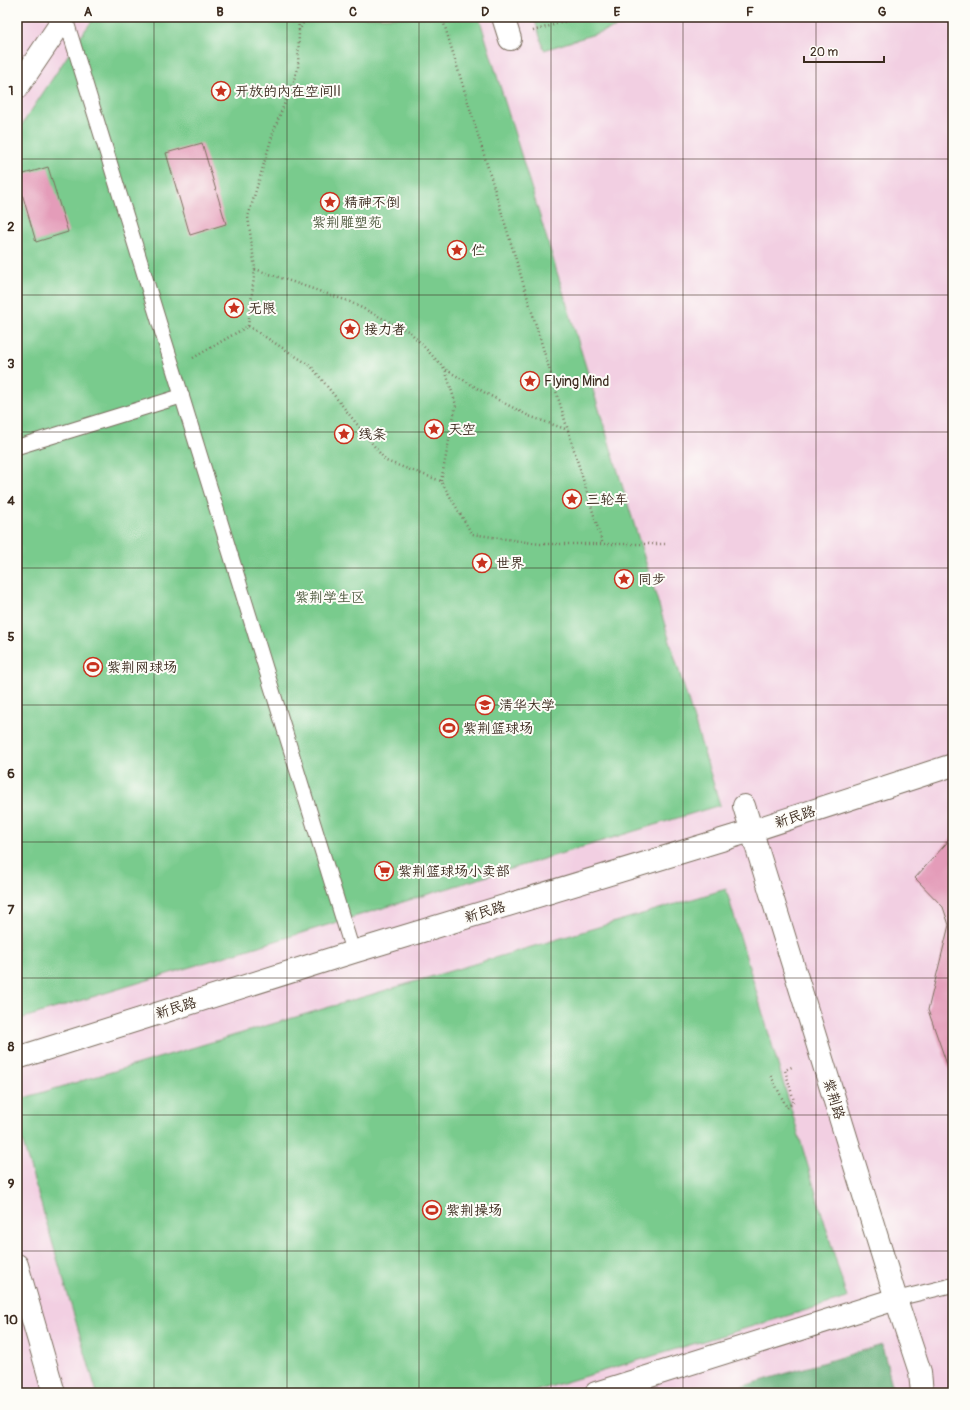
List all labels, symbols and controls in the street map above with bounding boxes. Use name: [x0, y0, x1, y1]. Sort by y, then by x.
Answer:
text: A: [84, 4, 93, 20]
text: B: [216, 4, 224, 20]
text: C: [349, 4, 357, 20]
text: D: [481, 4, 489, 20]
text: E: [614, 4, 621, 20]
text: F: [746, 4, 754, 20]
text: G: [878, 4, 887, 20]
scale bar: [804, 38, 884, 64]
text: 20 m: [810, 45, 839, 60]
place icon: 开放的内在空间II: [210, 80, 232, 102]
text: 1: [8, 83, 14, 99]
place label: 开放的内在空间II: [235, 83, 341, 100]
place icon: 精神不倒: [319, 191, 341, 213]
place label: 精神不倒: [344, 194, 400, 211]
park label: 紫荆雕塑苑: [312, 214, 382, 231]
text: 2: [7, 219, 15, 235]
place icon: 伫: [446, 239, 468, 261]
place label: 伫: [471, 242, 485, 259]
place icon: 无限: [223, 297, 245, 319]
place label: 无限: [248, 300, 276, 317]
place icon: 接力者: [339, 318, 361, 340]
place label: 接力者: [364, 321, 406, 338]
text: 3: [7, 356, 15, 372]
place icon: Flying Mind: [519, 370, 541, 392]
place label: Flying Mind: [544, 373, 609, 390]
place icon: 天空: [423, 418, 445, 440]
place label: 天空: [448, 421, 476, 438]
place icon: 线条: [333, 423, 355, 445]
place label: 线条: [358, 426, 386, 443]
place icon: 三轮车: [561, 488, 583, 510]
place label: 三轮车: [586, 491, 628, 508]
text: 4: [7, 493, 15, 509]
place icon: 世界: [471, 552, 493, 574]
place label: 世界: [496, 555, 524, 572]
place icon: 同步: [613, 568, 635, 590]
place label: 同步: [638, 571, 666, 588]
park label: 紫荆学生区: [295, 589, 365, 606]
text: 5: [7, 629, 15, 645]
sports icon: 紫荆网球场: [82, 656, 104, 678]
place label: 紫荆网球场: [107, 659, 177, 676]
school or university icon: 清华大学: [474, 694, 496, 716]
place label: 清华大学: [499, 697, 555, 714]
sports icon: 紫荆篮球场: [438, 717, 460, 739]
place label: 紫荆篮球场: [463, 720, 533, 737]
text: 6: [7, 766, 15, 782]
street label: 新民路: [772, 802, 818, 832]
supermarket icon: 紫荆篮球场小卖部: [373, 860, 395, 882]
place label: 紫荆篮球场小卖部: [398, 863, 510, 880]
street label: 新民路: [462, 898, 508, 926]
text: 7: [8, 902, 15, 918]
street label: 新民路: [153, 994, 199, 1022]
text: 8: [8, 1039, 15, 1055]
street label: 紫荆路: [820, 1076, 848, 1122]
text: 9: [8, 1176, 15, 1192]
sports icon: 紫荆操场: [421, 1199, 443, 1221]
place label: 紫荆操场: [446, 1202, 502, 1219]
text: 10: [4, 1312, 18, 1328]

